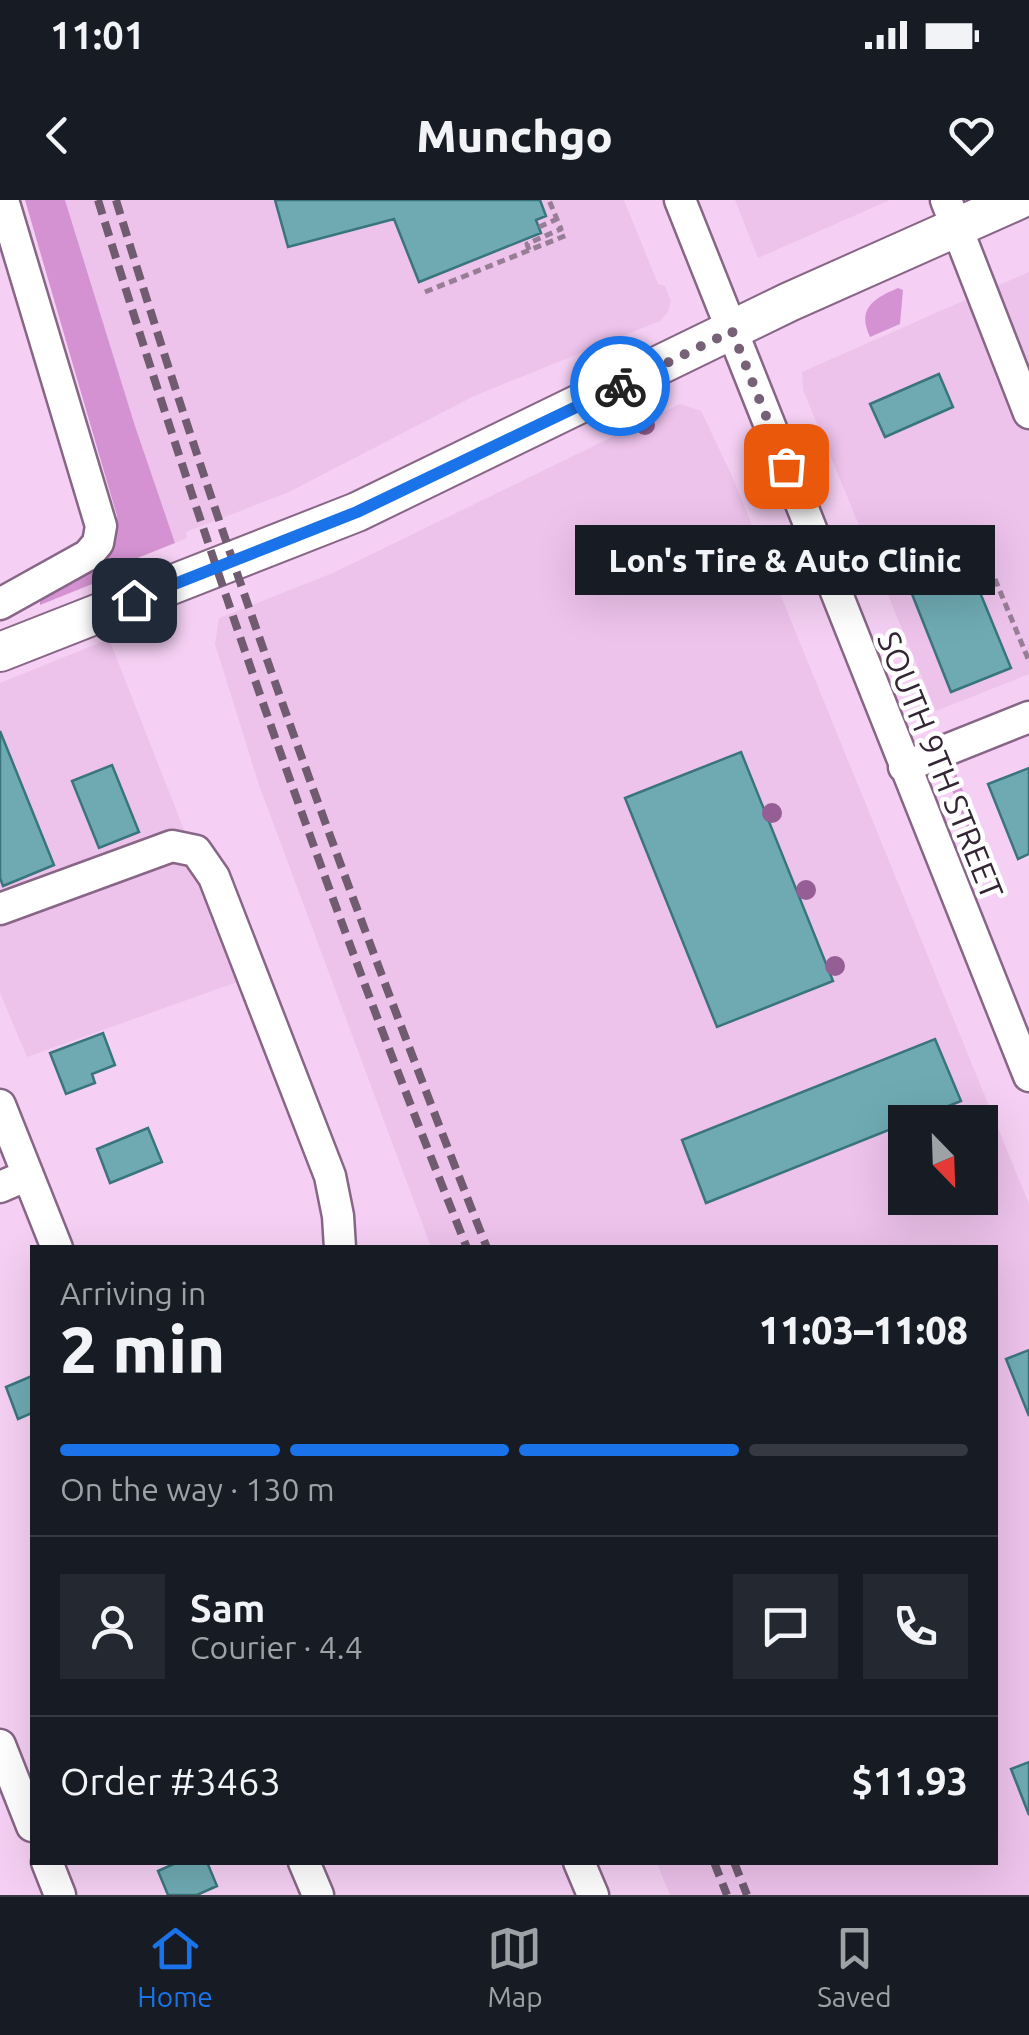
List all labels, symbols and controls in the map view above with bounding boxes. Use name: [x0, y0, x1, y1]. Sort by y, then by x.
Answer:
text: 11:01: [50, 14, 145, 56]
icon: back: [30, 108, 85, 163]
icon: heart: [944, 108, 999, 163]
text: Munchgo: [416, 110, 613, 161]
courier: [570, 336, 670, 436]
icon: bike: [593, 359, 648, 414]
pin: [744, 424, 829, 509]
icon: bag: [759, 439, 814, 494]
callout: Lon's Tire & Auto Clinic: [576, 526, 996, 596]
text: Lon's Tire & Auto Clinic: [608, 542, 962, 578]
pin: [92, 558, 177, 643]
icon: home: [107, 573, 162, 628]
street label: SOUTH 9TH STREET: [871, 626, 1011, 904]
north arrow: [888, 1105, 998, 1215]
map controls: [888, 1105, 998, 1215]
text: Arriving in: [60, 1275, 206, 1311]
text: 11:03–11:08: [759, 1309, 968, 1351]
text: 2 min: [60, 1312, 225, 1385]
text: On the way · 130 m: [60, 1471, 335, 1507]
button: person: [60, 1574, 165, 1679]
button: chat: [733, 1574, 838, 1679]
button: phone: [863, 1574, 968, 1679]
text: Sam: [190, 1587, 265, 1629]
text: Courier · 4.4: [190, 1629, 363, 1665]
text: Order #3463: [60, 1760, 281, 1802]
text: $11.93: [851, 1760, 968, 1802]
tab: Home: [137, 1921, 213, 2012]
tab: Map: [487, 1921, 543, 2012]
tab: Saved: [817, 1921, 892, 2012]

